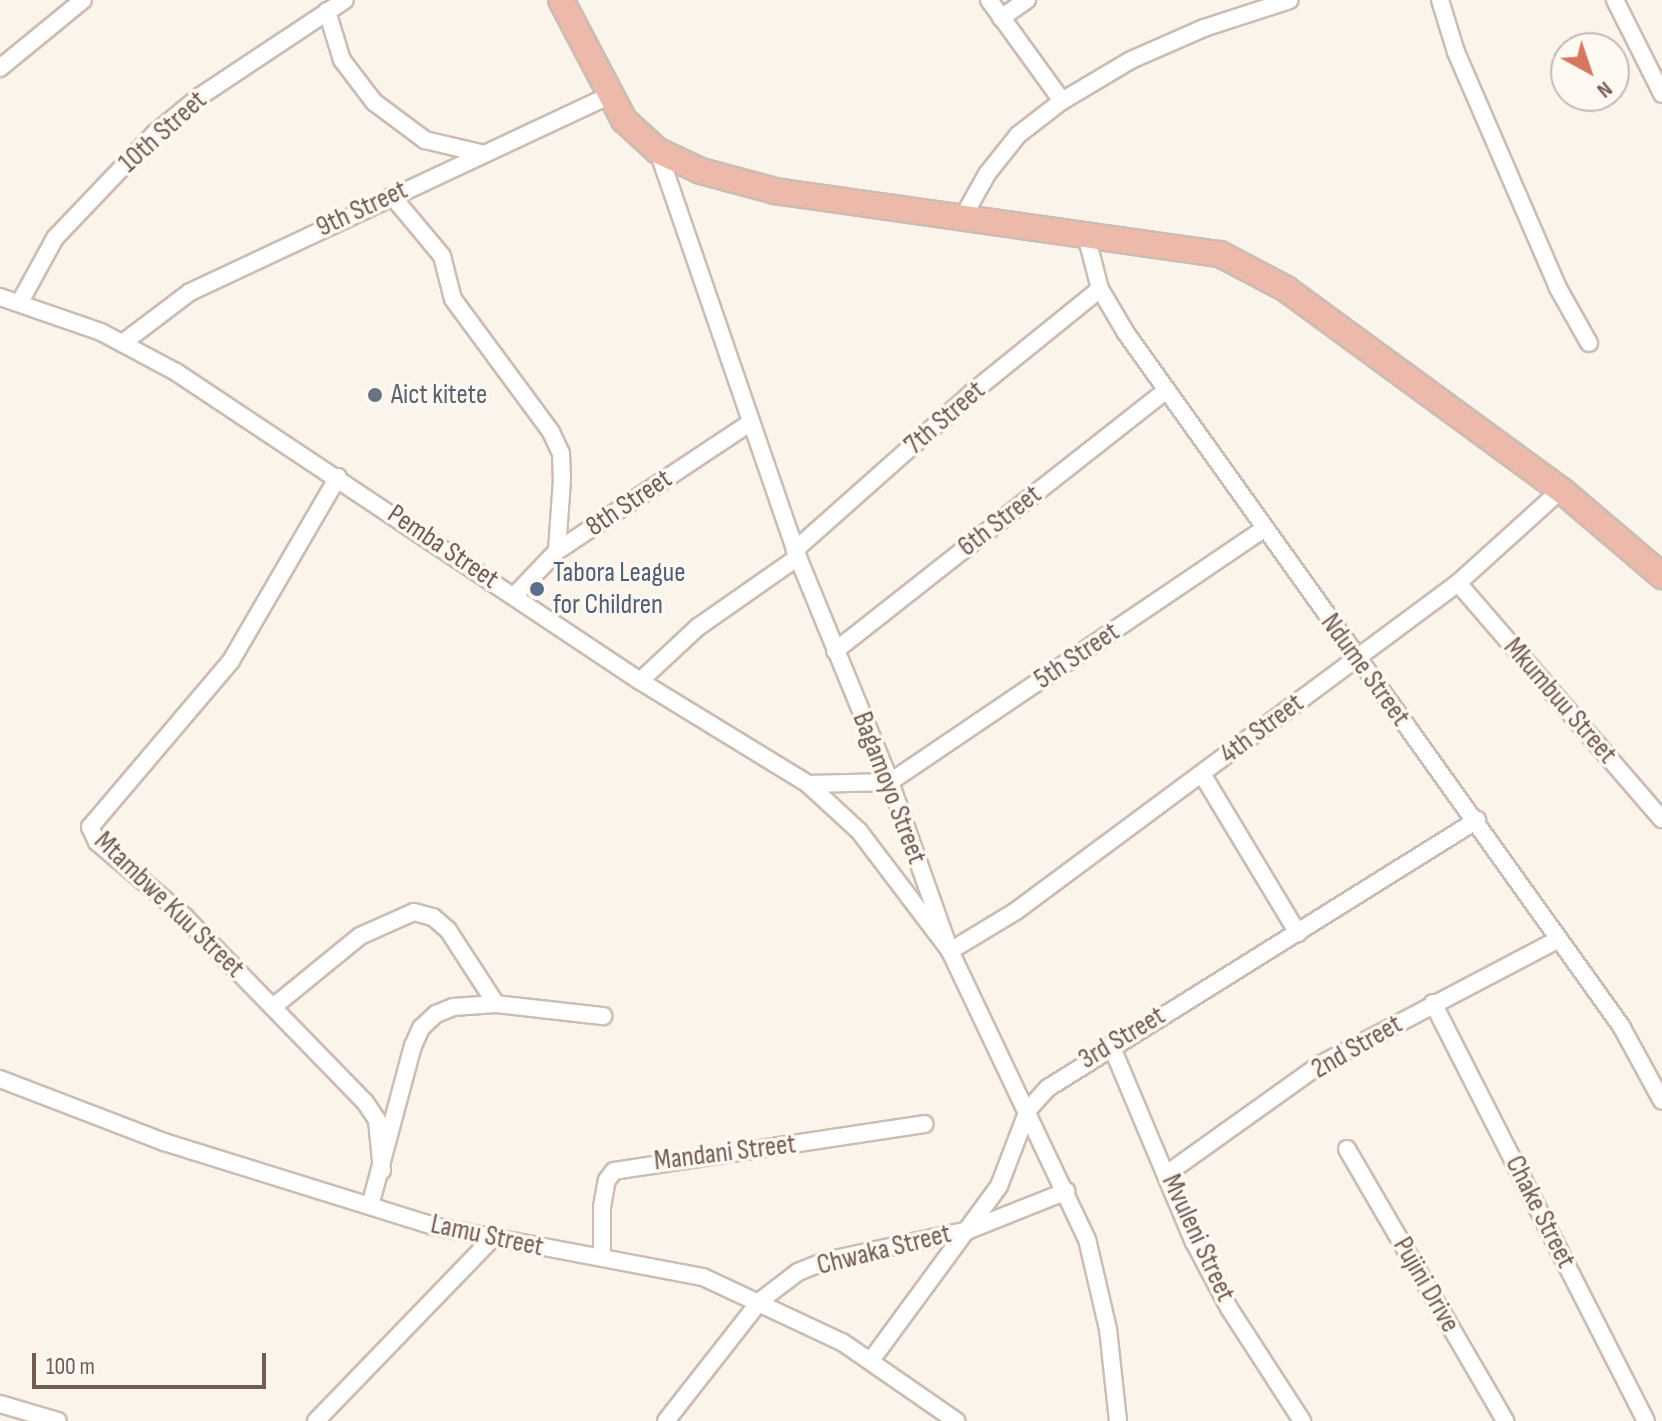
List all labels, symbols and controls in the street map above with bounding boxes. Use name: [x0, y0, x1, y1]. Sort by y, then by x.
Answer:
north arrow: [1550, 32, 1630, 112]
text: N: [1591, 75, 1618, 103]
street label: 10th Street: [112, 84, 214, 180]
street label: 9th Street: [311, 173, 413, 245]
street label: 7th Street: [898, 374, 992, 462]
place label: Aict kitete: [391, 378, 487, 412]
marker: Aict kitete: [366, 386, 384, 404]
street label: 8th Street: [580, 462, 678, 544]
street label: 6th Street: [952, 478, 1048, 564]
street label: Pemba Street: [381, 498, 505, 596]
place label: Tabora League for Children: [553, 556, 686, 622]
marker: Tabora League for Children: [528, 580, 546, 598]
street label: Ndume Street: [1313, 607, 1417, 733]
street label: 5th Street: [1028, 615, 1126, 697]
street label: Mkumbuu Street: [1496, 631, 1624, 771]
street label: 4th Street: [1214, 687, 1310, 771]
street label: Bagamoyo Street: [845, 707, 933, 869]
street label: Mtambwe Kuu Street: [87, 825, 251, 985]
street label: 3rd Street: [1073, 999, 1171, 1077]
street label: 2nd Street: [1306, 1008, 1408, 1086]
street label: Mandani Street: [652, 1128, 798, 1178]
street label: Chake Street: [1497, 1150, 1583, 1274]
street label: Mvuleni Street: [1154, 1169, 1242, 1307]
street label: Lamu Street: [428, 1208, 546, 1264]
street label: Chwaka Street: [814, 1217, 954, 1283]
street label: Pujini Drive: [1385, 1231, 1467, 1339]
scale bar: [36, 1337, 270, 1387]
text: 100 m: [46, 1352, 95, 1381]

